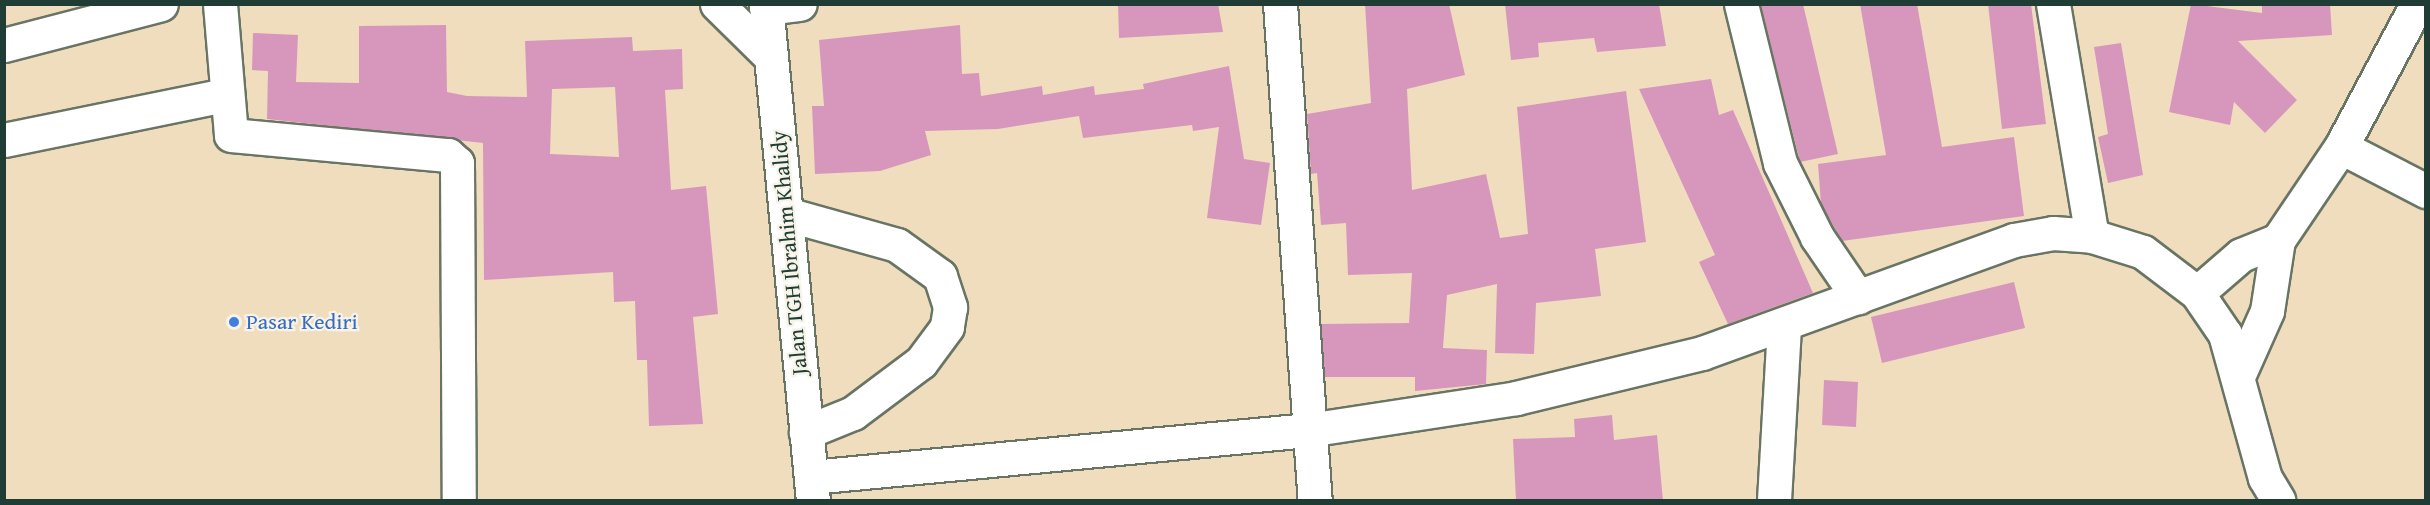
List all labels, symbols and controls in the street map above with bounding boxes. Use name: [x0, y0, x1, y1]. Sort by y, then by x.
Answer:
street label: Jalan TGH Ibrahim Khalidy: [765, 130, 813, 376]
place label: Pasar Kediri: [246, 309, 358, 335]
marker: Pasar Kediri: [227, 315, 241, 329]

